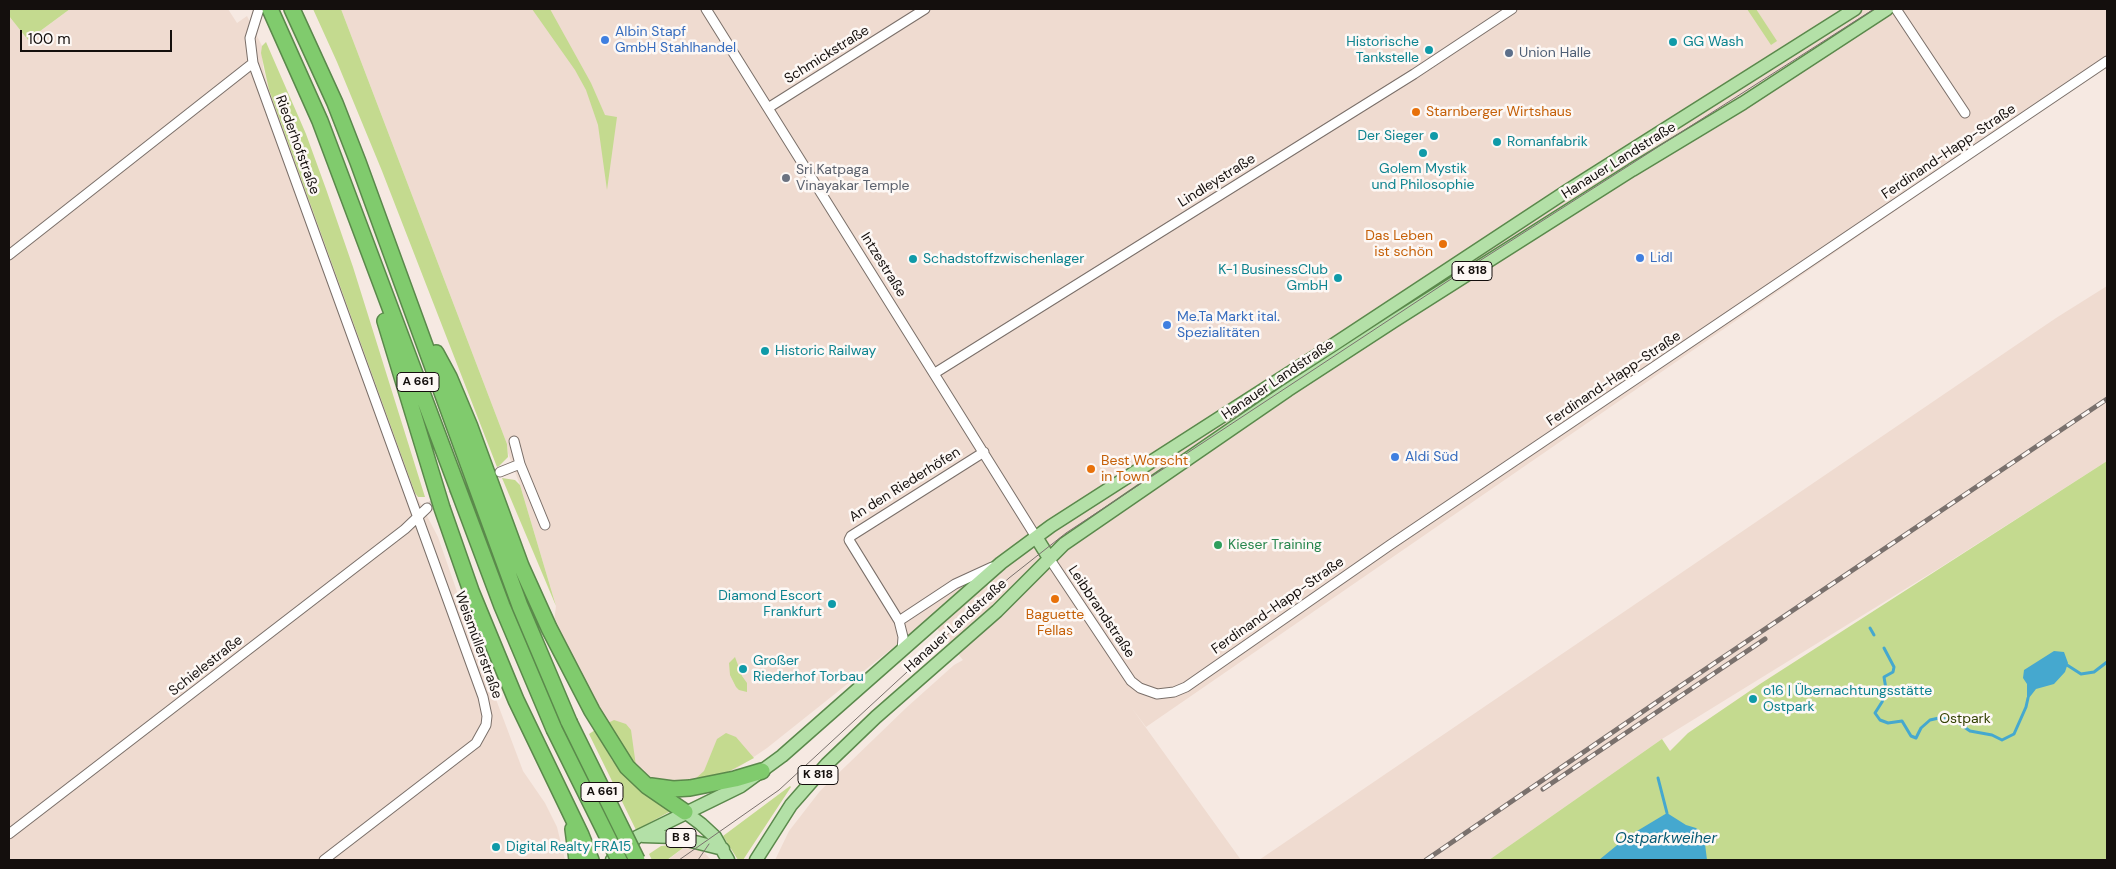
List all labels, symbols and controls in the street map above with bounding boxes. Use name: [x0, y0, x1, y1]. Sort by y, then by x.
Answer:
scale bar: [22, 20, 175, 52]
street label: Schmickstraße: [782, 22, 872, 88]
place label: Albin Stapf GmbH Stahlhandel: [615, 24, 736, 56]
text: 100 m: [28, 29, 71, 49]
marker: Albin Stapf GmbH Stahlhandel: [599, 34, 611, 46]
place label: Historische Tankstelle: [1346, 34, 1419, 66]
place label: GG Wash: [1683, 34, 1744, 50]
marker: GG Wash: [1667, 36, 1679, 48]
marker: Historische Tankstelle: [1423, 44, 1435, 56]
place label: Union Halle: [1519, 45, 1591, 61]
marker: Union Halle: [1503, 47, 1515, 59]
street label: Riederhofstraße: [271, 93, 323, 197]
street label: Ferdinand-Happ-Straße: [1879, 101, 2019, 203]
place label: Starnberger Wirtshaus: [1426, 104, 1572, 120]
marker: Starnberger Wirtshaus: [1410, 106, 1422, 118]
street label: Hanauer Landstraße: [1559, 119, 1679, 203]
place label: Der Sieger: [1357, 128, 1424, 144]
marker: Der Sieger: [1428, 130, 1440, 142]
place label: Romanfabrik: [1507, 134, 1588, 150]
marker: Romanfabrik: [1491, 136, 1503, 148]
marker: Golem Mystik und Philosophie: [1417, 147, 1429, 159]
street label: Lindleystraße: [1175, 151, 1259, 211]
place label: Golem Mystik und Philosophie: [1372, 161, 1474, 193]
place label: Sri Katpaga Vinayakar Temple: [796, 162, 910, 194]
marker: Sri Katpaga Vinayakar Temple: [780, 172, 792, 184]
place label: Das Leben ist schön: [1365, 228, 1433, 260]
street label: Intzestraße: [856, 230, 910, 300]
marker: Das Leben ist schön: [1437, 238, 1449, 250]
place label: Lidl: [1650, 250, 1673, 266]
place label: Schadstoffzwischenlager: [923, 251, 1084, 267]
marker: Lidl: [1634, 252, 1646, 264]
marker: Schadstoffzwischenlager: [907, 253, 919, 265]
place label: K-1 BusinessClub GmbH: [1218, 262, 1328, 294]
road number: K 818: [1452, 262, 1492, 280]
marker: K-1 BusinessClub GmbH: [1332, 272, 1344, 284]
place label: Me.Ta Markt ital. Spezialitäten: [1177, 309, 1280, 342]
marker: Me.Ta Markt ital. Spezialitäten: [1161, 319, 1173, 331]
street label: Ferdinand-Happ-Straße: [1544, 328, 1684, 430]
street label: Hanauer Landstraße: [1219, 336, 1337, 424]
place label: Historic Railway: [775, 343, 876, 359]
marker: Historic Railway: [759, 345, 771, 357]
road number: A 661: [397, 372, 439, 392]
street label: An den Riederhöfen: [846, 444, 964, 526]
place label: Aldi Süd: [1405, 449, 1458, 465]
marker: Aldi Süd: [1389, 451, 1401, 463]
place label: Best Worscht in Town: [1101, 453, 1188, 486]
marker: Best Worscht in Town: [1085, 463, 1097, 475]
place label: Kieser Training: [1228, 537, 1322, 553]
marker: Kieser Training: [1212, 539, 1224, 551]
street label: Ferdinand-Happ-Straße: [1209, 554, 1347, 658]
street label: Leibbrandstraße: [1064, 563, 1138, 661]
street label: Hanauer Landstraße: [902, 576, 1010, 676]
place label: Diamond Escort Frankfurt: [718, 588, 822, 620]
street label: Weismüllerstraße: [451, 589, 505, 701]
marker: Baguette Fellas: [1049, 593, 1061, 605]
marker: Diamond Escort Frankfurt: [826, 598, 838, 610]
place label: Baguette Fellas: [1026, 607, 1084, 640]
street label: Schielestraße: [166, 632, 246, 700]
place label: Großer Riederhof Torbau: [753, 653, 864, 686]
marker: Großer Riederhof Torbau: [737, 663, 749, 675]
place label: o16 | Übernachtungsstätte Ostpark: [1763, 683, 1932, 716]
marker: o16 | Übernachtungsstätte Ostpark: [1747, 693, 1759, 705]
park label: Ostpark: [1939, 711, 1991, 727]
road number: K 818: [798, 766, 838, 784]
road number: A 661: [581, 782, 623, 802]
road number: B 8: [666, 828, 696, 848]
water label: Ostparkweiher: [1615, 830, 1717, 848]
place label: Digital Realty FRA15: [506, 839, 631, 855]
marker: Digital Realty FRA15: [490, 841, 502, 853]

